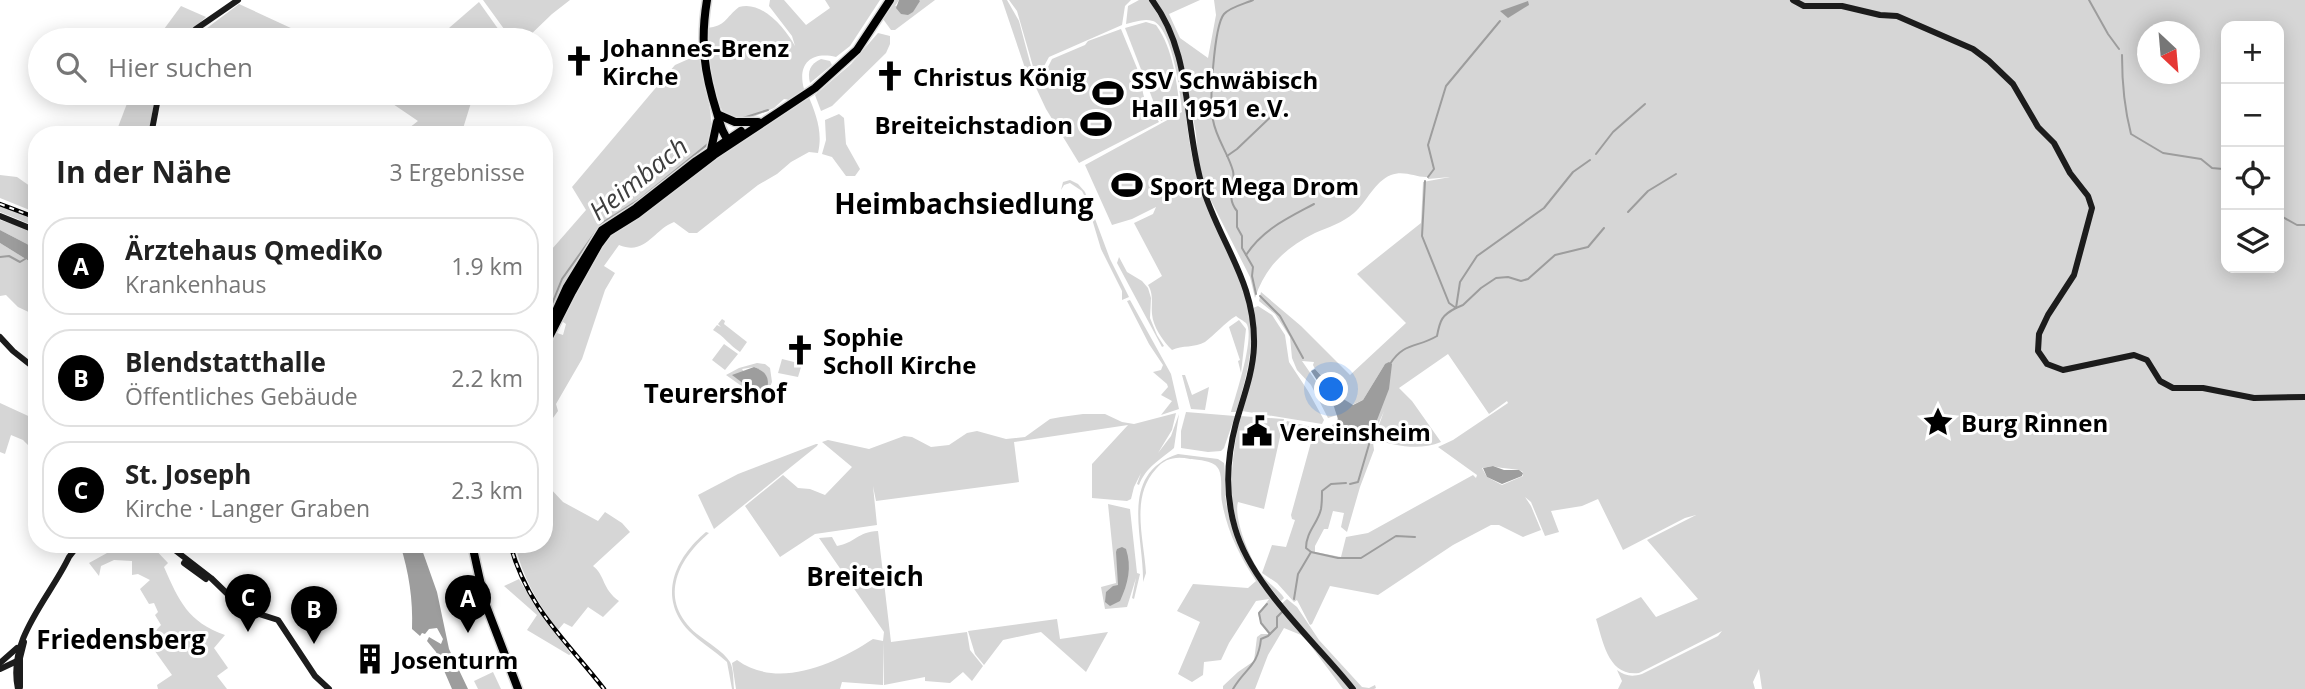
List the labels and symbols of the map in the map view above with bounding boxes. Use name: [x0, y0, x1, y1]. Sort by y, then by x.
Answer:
north arrow: [2137, 21, 2200, 84]
place label: Johannes-Brenz Kirche: [600, 31, 789, 92]
church icon: Johannes-Brenz Kirche: [562, 44, 596, 78]
church icon: Christus König: [873, 59, 907, 93]
place label: Christus König: [913, 60, 1086, 93]
place label: SSV Schwäbisch Hall 1951 e.V.: [1131, 63, 1318, 124]
sports icon: SSV Schwäbisch Hall 1951 e.V.: [1091, 76, 1125, 110]
sports icon: Breiteichstadion: [1079, 107, 1113, 141]
place label: Breiteichstadion: [874, 108, 1073, 141]
water label: Heimbach: [581, 128, 695, 228]
sports icon: Sport Mega Drom: [1110, 168, 1144, 202]
place label: Sport Mega Drom: [1150, 169, 1359, 202]
district label: Heimbachsiedlung: [834, 184, 1094, 222]
place label: Sophie Scholl Kirche: [823, 320, 977, 381]
church icon: Sophie Scholl Kirche: [783, 333, 817, 367]
your location: [1314, 372, 1348, 406]
district label: Teurershof: [644, 375, 788, 411]
place icon: Burg Rinnen: [1921, 405, 1955, 439]
place label: Burg Rinnen: [1961, 406, 2108, 439]
public building icon: Vereinsheim: [1240, 414, 1274, 448]
place label: Vereinsheim: [1280, 415, 1431, 448]
district label: Breiteich: [806, 558, 924, 594]
pin: C: [225, 574, 271, 632]
pin: A: [445, 575, 491, 633]
pin: B: [291, 586, 337, 644]
district label: Friedensberg: [36, 621, 206, 657]
building icon: Josenturm: [353, 642, 387, 676]
place label: Josenturm: [391, 643, 518, 676]

